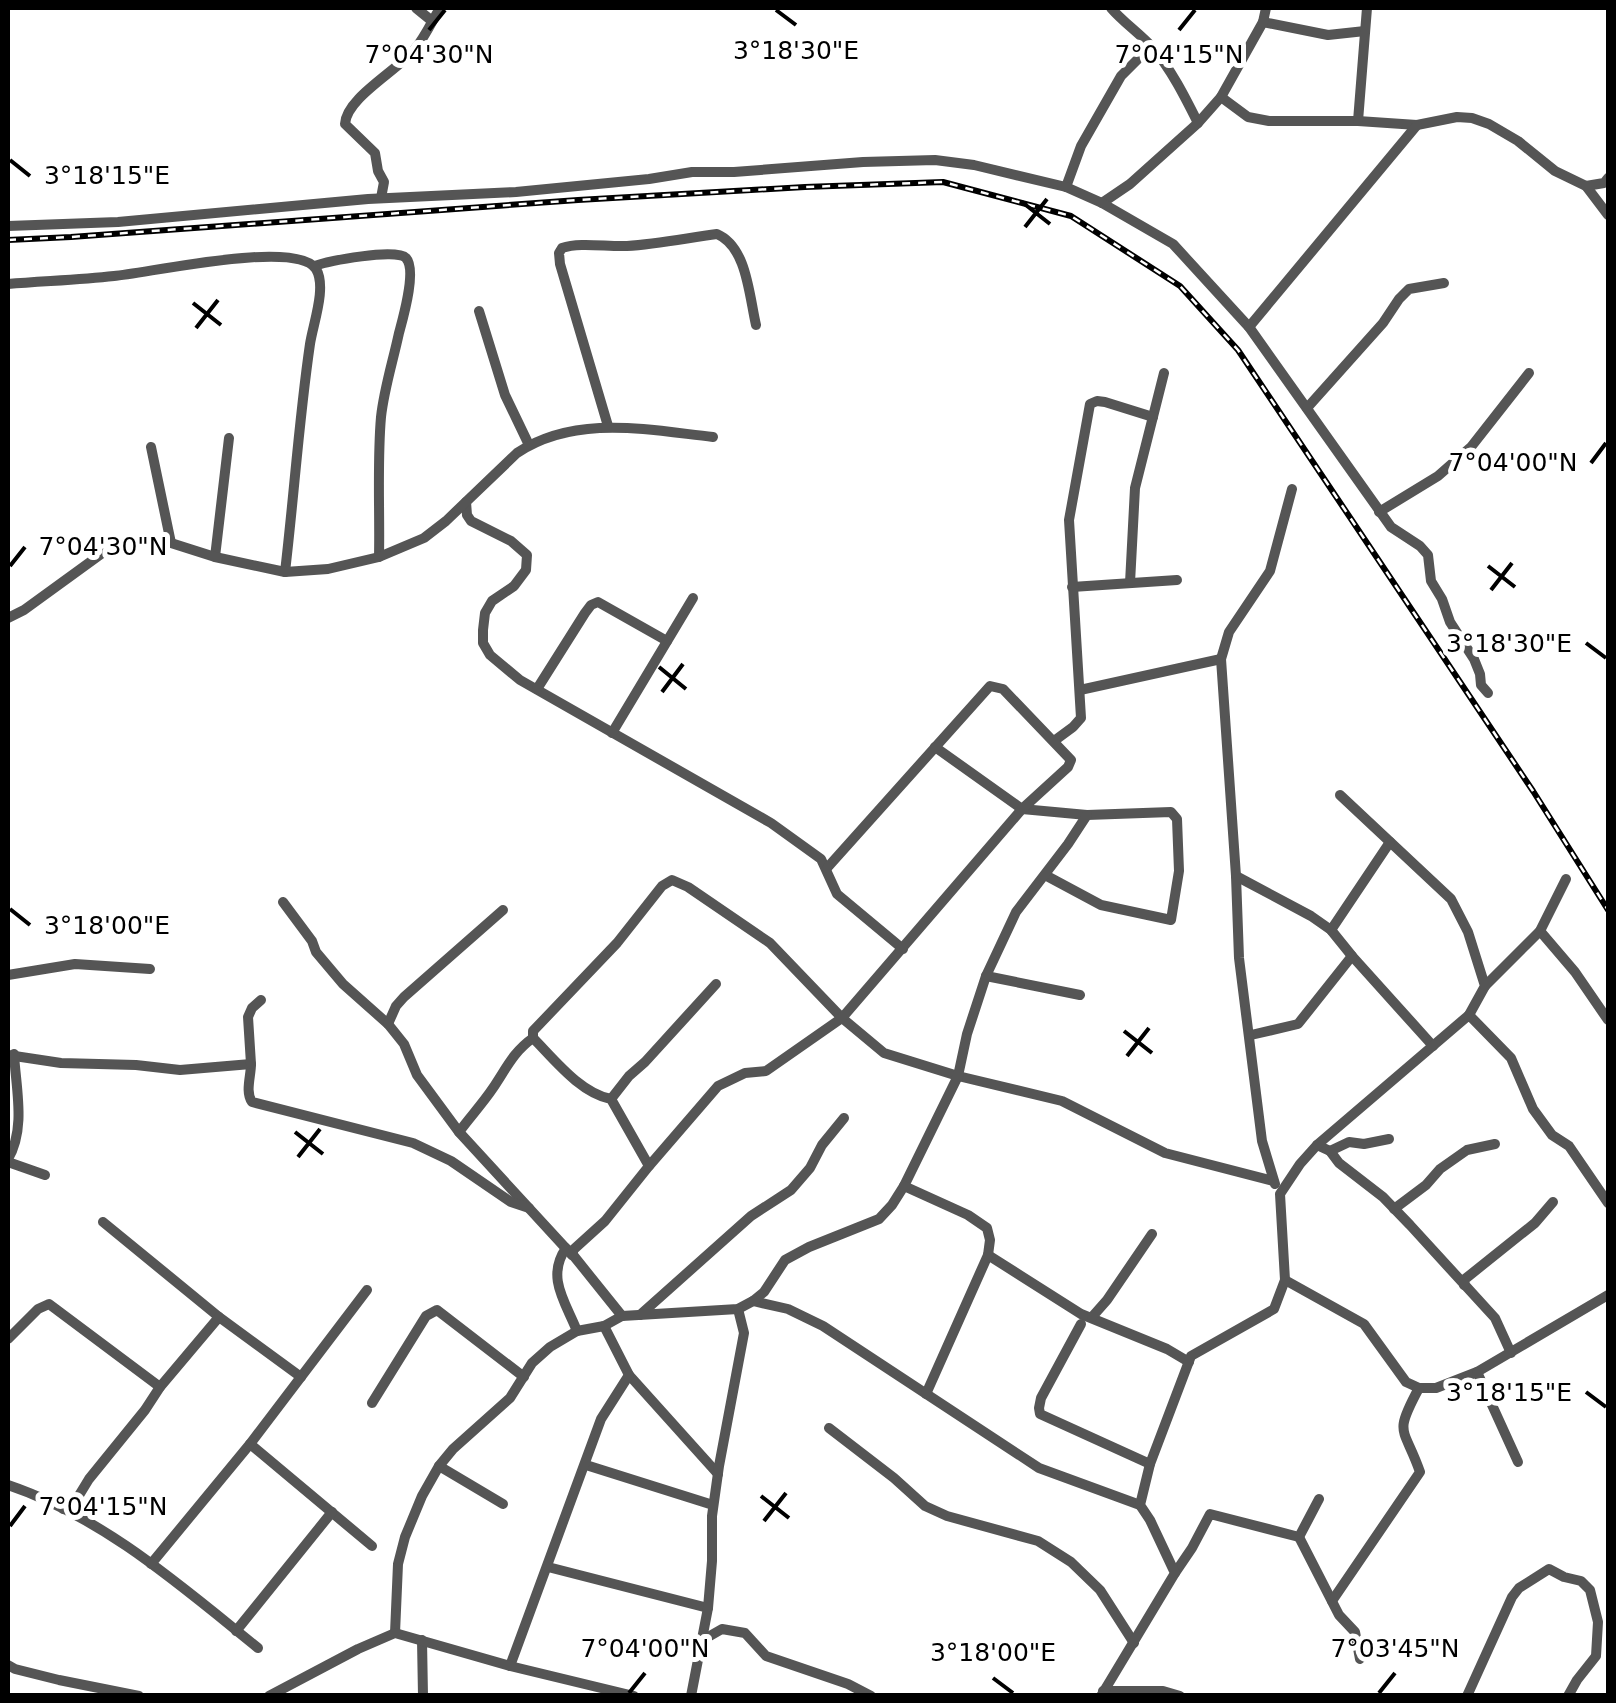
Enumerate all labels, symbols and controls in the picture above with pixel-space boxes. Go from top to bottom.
text: 3°18'30"E [733,36,859,65]
text: 7°04'30"N [364,40,494,69]
text: 7°04'15"N [1114,40,1244,69]
text: 3°18'15"E [44,161,170,190]
text: 7°04'00"N [1448,448,1578,477]
text: 7°04'30"N [38,532,168,561]
text: 3°18'30"E [1446,629,1572,658]
text: 3°18'00"E [44,911,170,940]
text: 3°18'15"E [1446,1378,1572,1407]
text: 7°04'15"N [38,1492,168,1521]
text: 7°04'00"N [580,1634,710,1663]
text: 7°03'45"N [1330,1634,1460,1663]
text: 3°18'00"E [930,1638,1056,1667]

